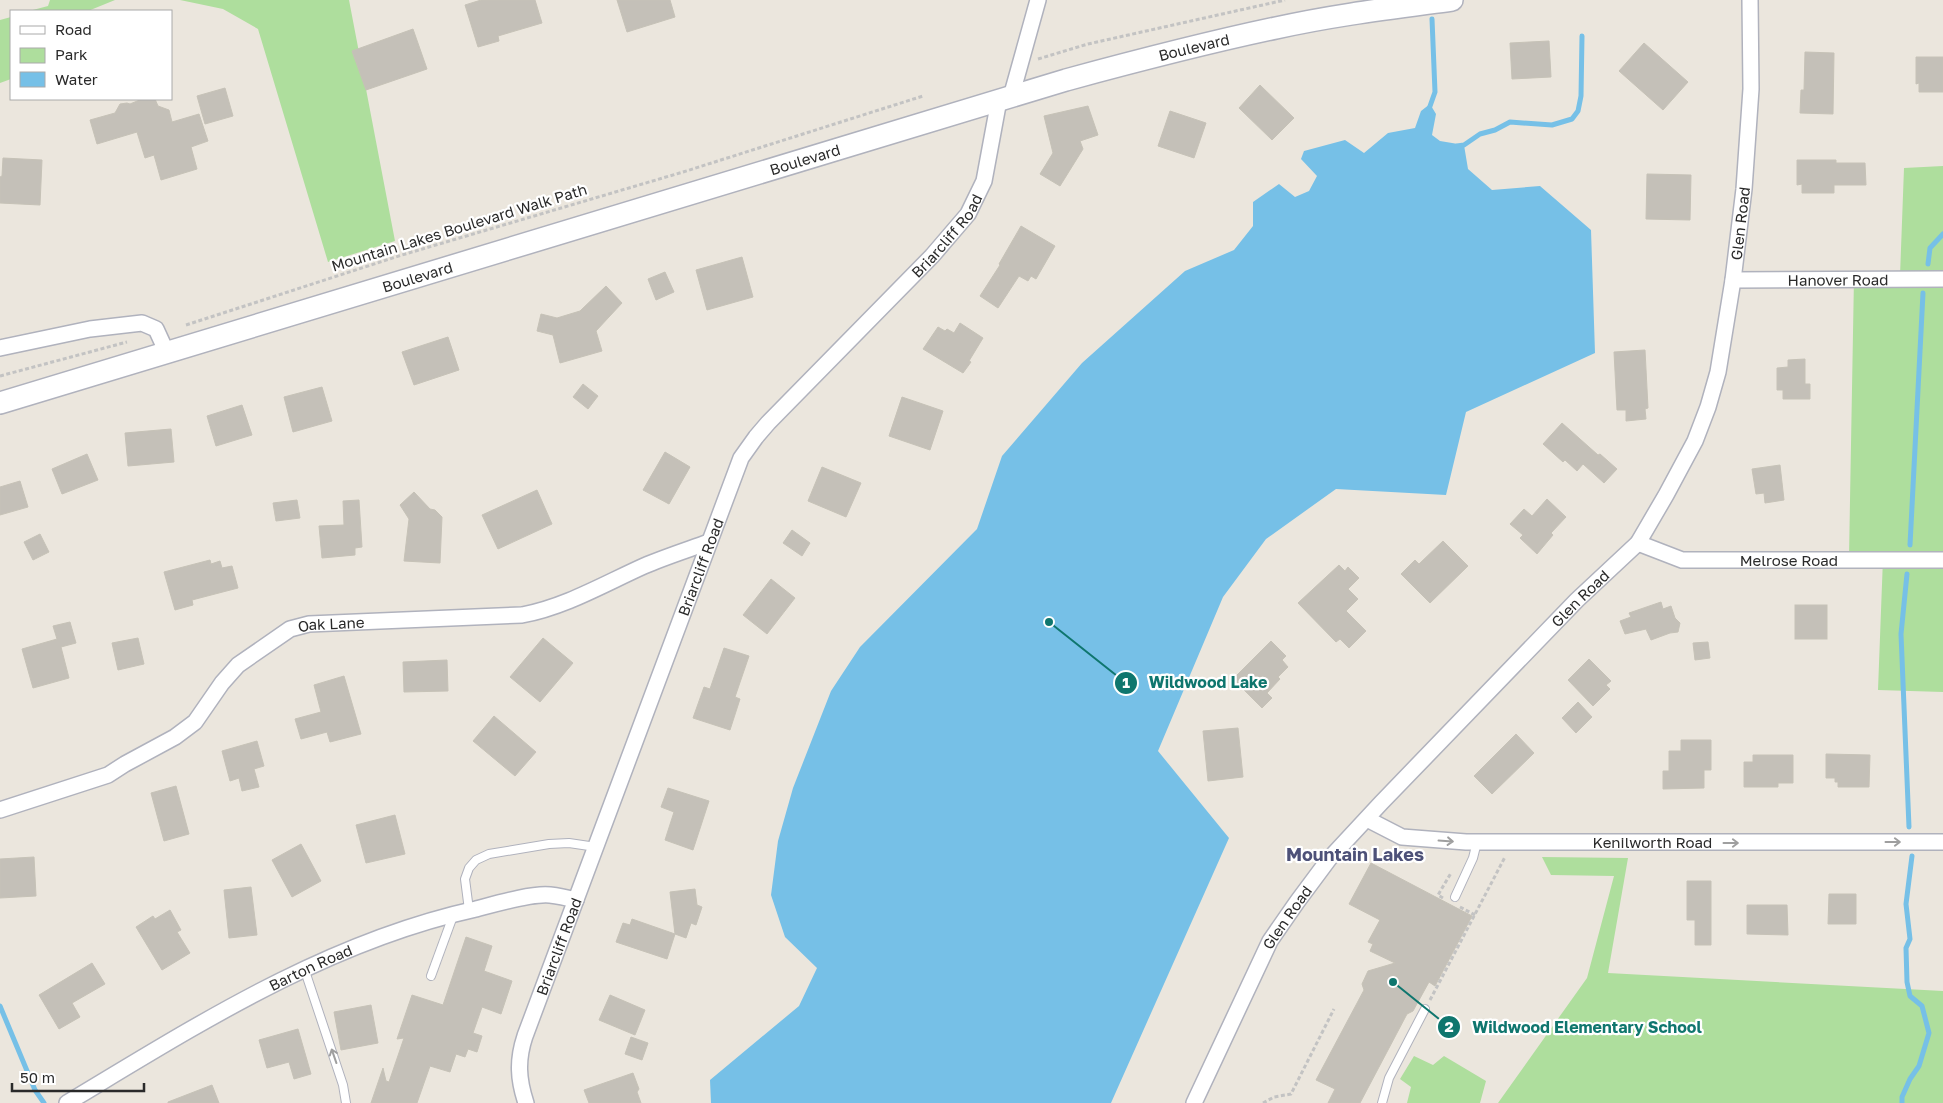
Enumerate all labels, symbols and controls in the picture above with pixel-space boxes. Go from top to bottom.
legend [10,10,172,100]
text: Road [55,20,92,38]
street label: Boulevard [1156,30,1231,64]
text: Park [55,45,88,63]
text: Water [55,70,98,88]
street label: Boulevard [768,140,842,178]
street label: Mountain Lakes Boulevard Walk Path [329,179,589,275]
street label: Glen Road [1726,186,1753,261]
street label: Briarcliff Road [907,191,985,281]
street label: Boulevard [381,258,455,296]
street label: Hanover Road [1787,270,1889,289]
street label: Briarcliff Road [674,516,727,618]
street label: Melrose Road [1740,551,1838,569]
street label: Glen Road [1547,566,1613,630]
street label: Oak Lane [296,613,365,636]
callout: Wildwood Lake [1114,667,1277,698]
text: Wildwood Lake [1149,672,1267,692]
text: 1 [1122,673,1130,691]
street label: Kenilworth Road [1593,833,1712,851]
one-way arrow [1437,836,1453,845]
one-way arrow [1722,838,1738,848]
one-way arrow [1885,838,1901,847]
district label: Mountain Lakes [1286,843,1424,865]
street label: Glen Road [1259,882,1315,952]
street label: Briarcliff Road [532,895,585,998]
street label: Barton Road [266,940,355,994]
callout: Wildwood Elementary School [1437,1011,1711,1042]
text: 2 [1444,1017,1454,1035]
text: Wildwood Elementary School [1472,1017,1702,1037]
one-way arrow [328,1048,338,1064]
scale bar [12,1060,145,1092]
text: 50 m [20,1068,55,1086]

